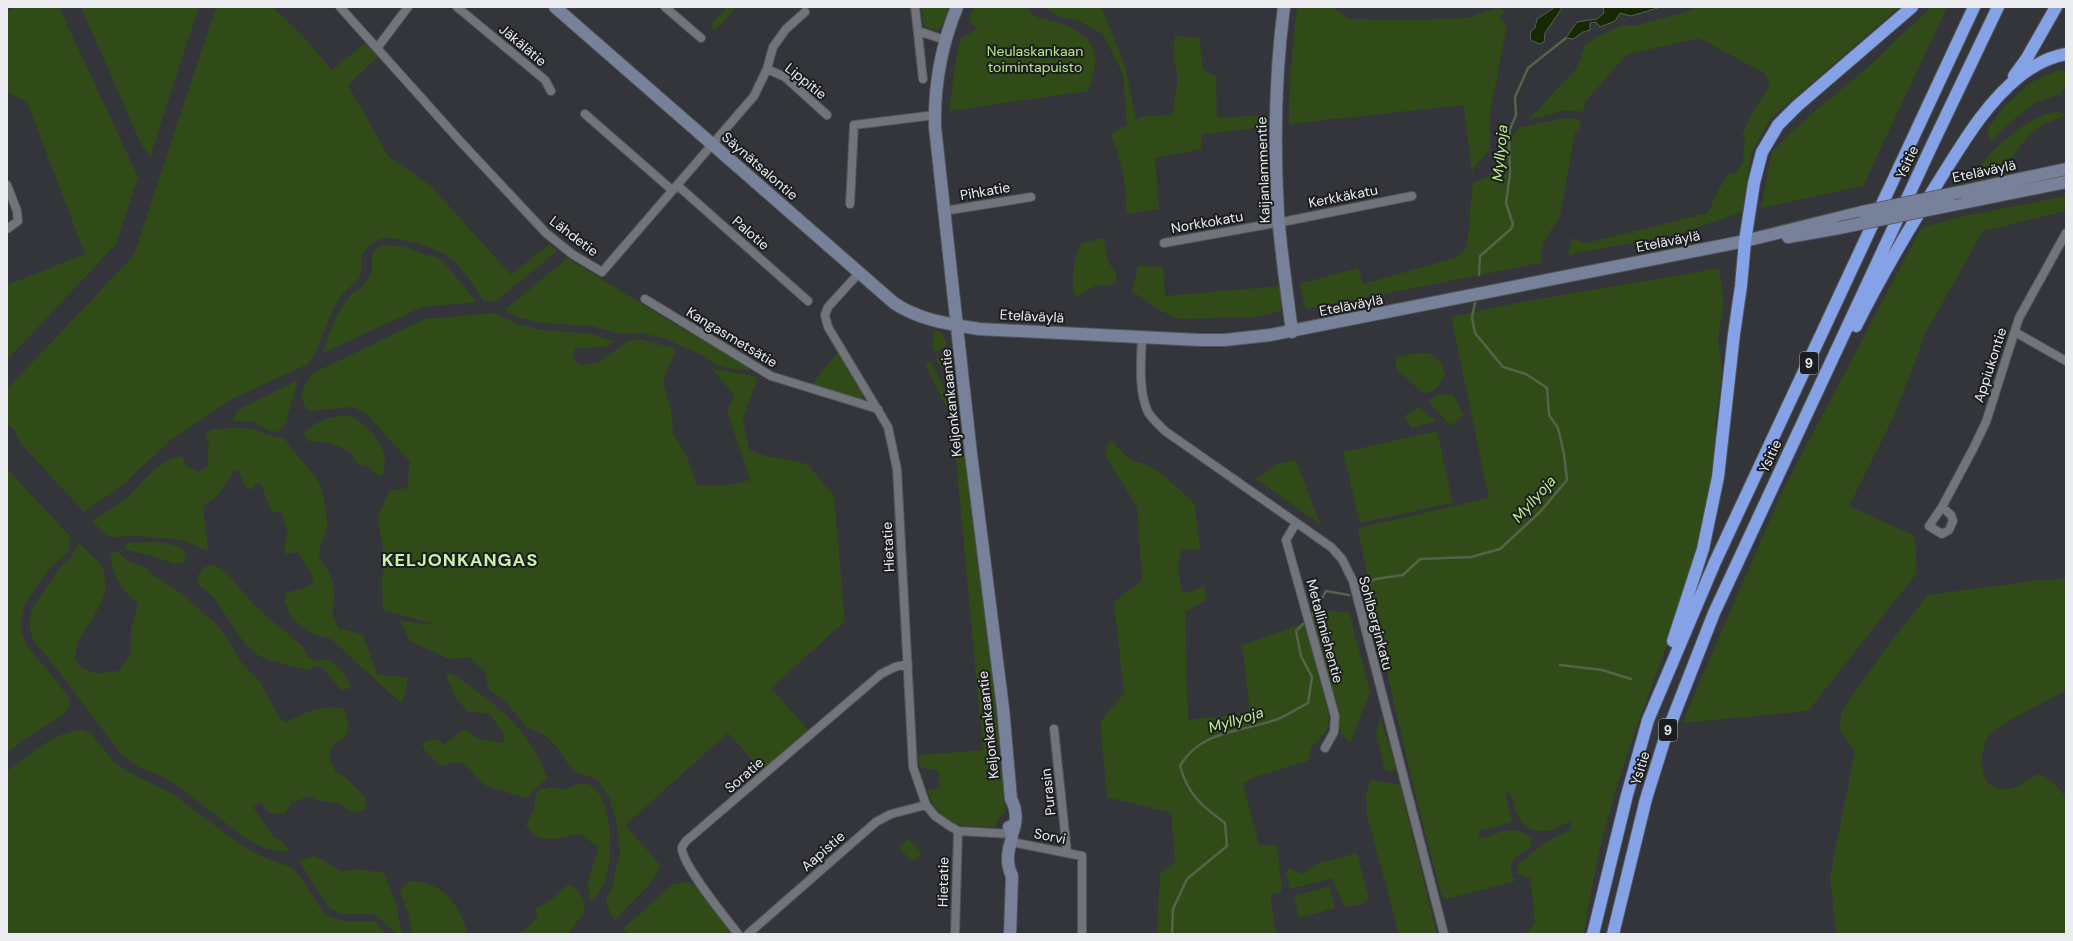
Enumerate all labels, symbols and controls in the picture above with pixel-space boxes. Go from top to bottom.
street label: Jäkälätie [496,20,550,70]
park label: Neulaskankaan toimintapuisto [987,42,1083,76]
street label: Lippitie [782,59,831,103]
street label: Kaijanlammentie [1252,116,1274,223]
water label: Myllyoja [1488,124,1512,182]
street label: Säynätsalontie [718,128,802,204]
street label: Ysitie [1892,143,1922,181]
street label: Eteläväylä [1951,155,2017,187]
street label: Pihkatie [958,178,1012,204]
street label: Kerkkäkatu [1307,180,1379,212]
street label: Norkkokatu [1169,207,1245,237]
street label: Lähdetie [546,212,602,260]
street label: Palotie [729,212,773,254]
street label: Eteläväylä [1635,226,1701,256]
street label: Eteläväylä [1318,290,1384,320]
street label: Kangasmetsätie [683,303,781,371]
street label: Eteläväylä [999,305,1065,327]
street label: Appiukontie [1969,325,2011,405]
street label: Keljonkankaantie [936,348,966,458]
road number: 9 [1800,352,1818,374]
street label: Ysitie [1755,437,1785,475]
water label: Myllyoja [1508,471,1560,527]
street label: Hietatie [878,521,898,573]
district label: KELJONKANGAS [382,548,538,572]
street label: Sohlberginkatu [1355,574,1397,672]
street label: Metallimiehentie [1302,577,1348,685]
street label: Keljonkankaantie [973,670,1003,780]
water label: Myllyoja [1206,702,1266,738]
road number: 9 [1659,719,1677,741]
street label: Ysitie [1626,749,1654,787]
street label: Soratie [721,753,767,797]
street label: Purasin [1037,768,1059,816]
street label: Sorvi [1032,824,1068,848]
street label: Aapistie [797,827,849,875]
street label: Hietatie [934,857,952,907]

